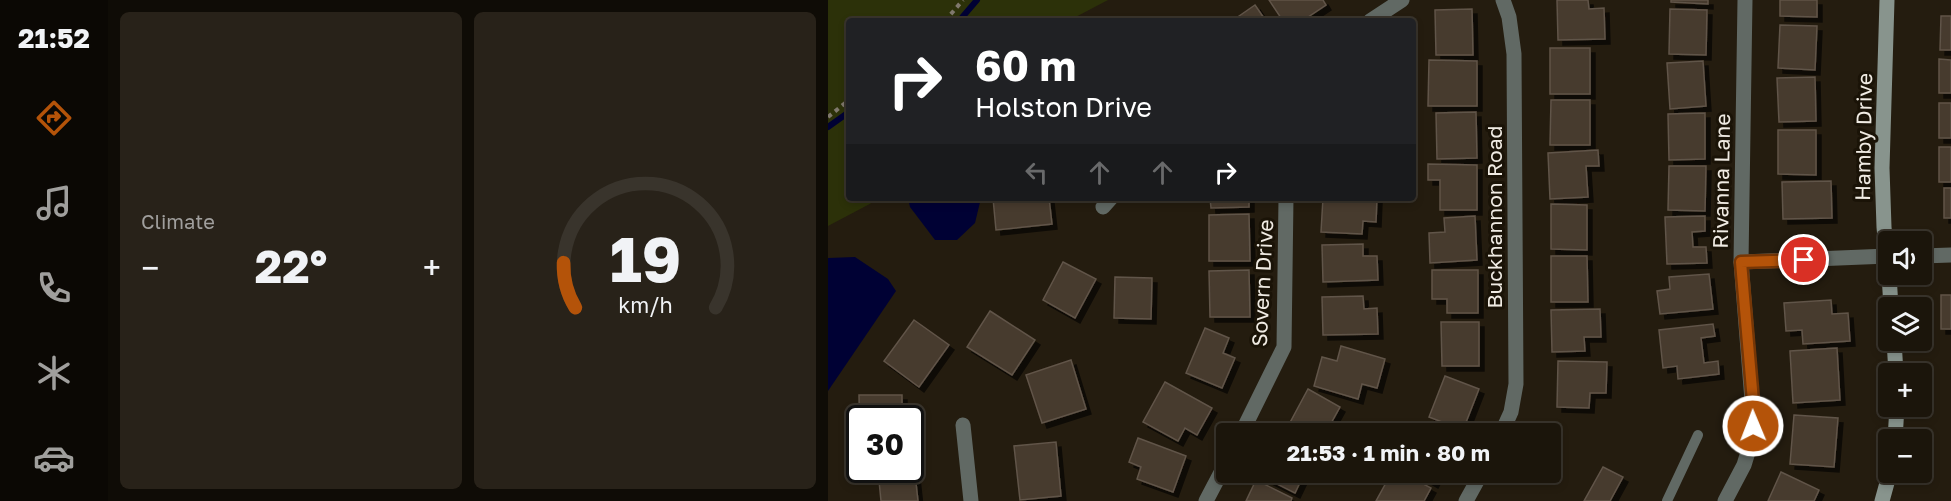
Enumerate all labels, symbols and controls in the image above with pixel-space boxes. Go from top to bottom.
text: 21:52 [18,22,90,54]
text: 60 m [975,40,1076,90]
icon: right [876,42,954,120]
street label: Hamby Drive [1849,73,1877,201]
text: Holston Drive [975,91,1152,123]
icon: directions [33,97,75,139]
street label: Rivanna Lane [1707,113,1735,249]
street label: Buckhannon Road [1481,126,1507,308]
icon: left [1020,156,1053,189]
icon: ahead [1083,156,1116,189]
icon: ahead [1146,156,1179,189]
icon: right [1209,156,1242,189]
icon: music [33,182,75,224]
text: Climate [141,209,215,233]
street label: Sovern Drive [1246,219,1278,347]
text: 19 [609,221,681,296]
map controls [1878,231,1932,483]
button: sound [1878,231,1932,285]
pin [1778,234,1829,285]
text: 22° [255,239,327,293]
icon: arrive [1787,243,1820,276]
text: − [141,248,159,287]
text: + [423,248,441,287]
icon: phone [33,267,75,309]
text: km/h [618,292,672,318]
button: layers [1878,297,1932,351]
icon: climate [33,352,75,394]
button: + [1878,363,1932,417]
position arrow [1721,394,1785,458]
speed limit sign: 30 [846,405,924,483]
button: − [1878,429,1932,483]
icon: car [33,437,75,479]
text: 21:53 · 1 min · 80 m [1287,439,1490,466]

